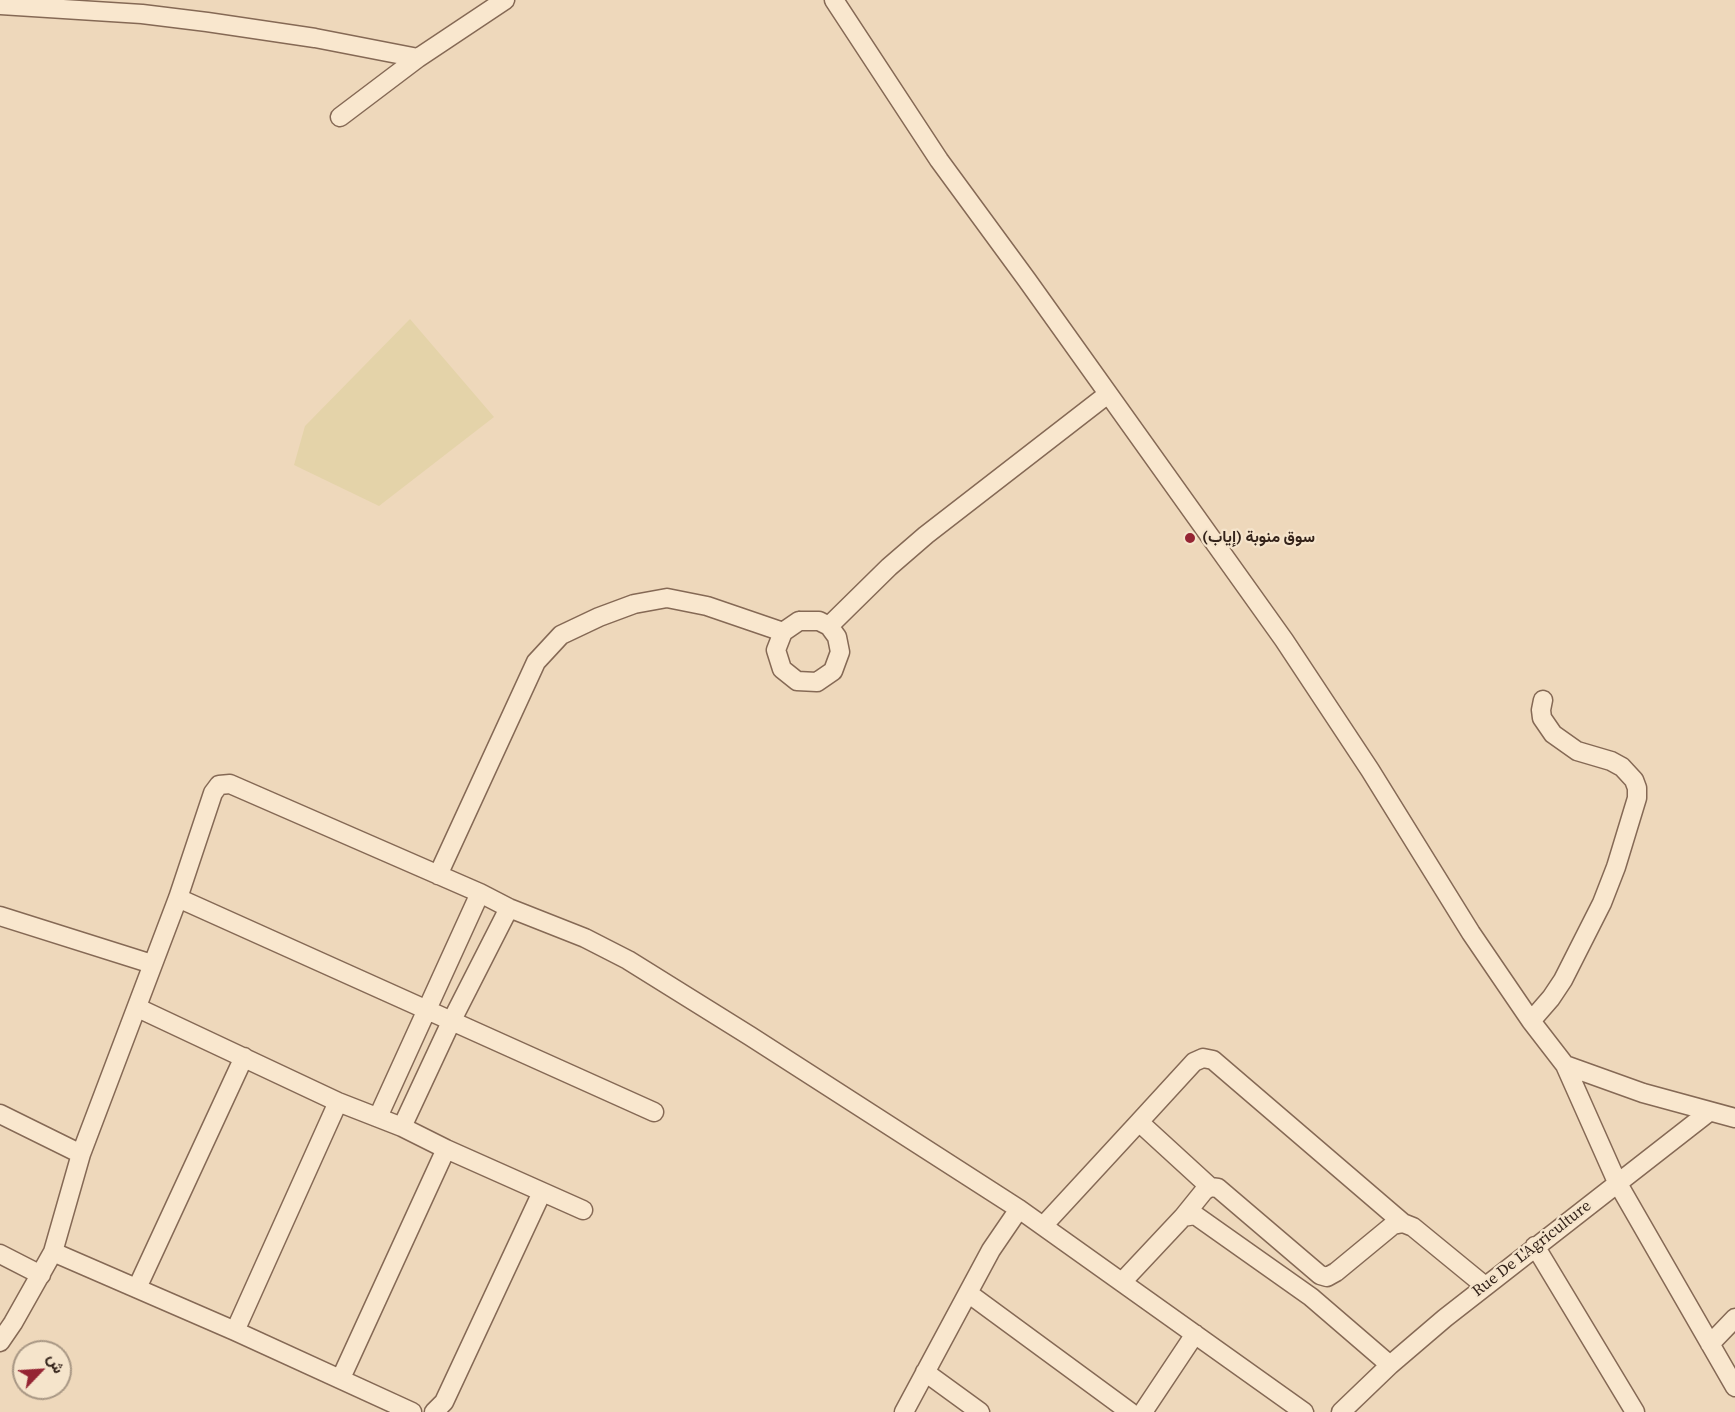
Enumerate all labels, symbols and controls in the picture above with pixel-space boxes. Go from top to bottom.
place label: سوق منوبة (إياب) [1202,528,1315,548]
marker: سوق منوبة (إياب) [1183,531,1197,545]
street label: Rue De L'Agriculture [1469,1197,1595,1301]
north arrow [12,1340,72,1400]
text: ش [42,1350,71,1377]

